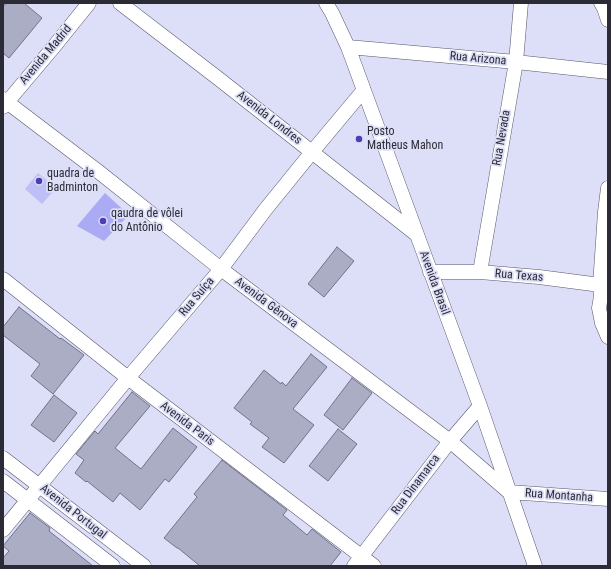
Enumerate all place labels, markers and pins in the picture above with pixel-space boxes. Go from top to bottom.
place label: Posto Matheus Mahon [367,125,443,153]
marker: Posto Matheus Mahon [354,134,364,144]
place label: quadra de Badminton [47,167,98,195]
marker: quadra de Badminton [34,176,44,186]
place label: qaudra de vôlei do Antônio [111,207,183,235]
marker: qaudra de vôlei do Antônio [98,216,108,226]

